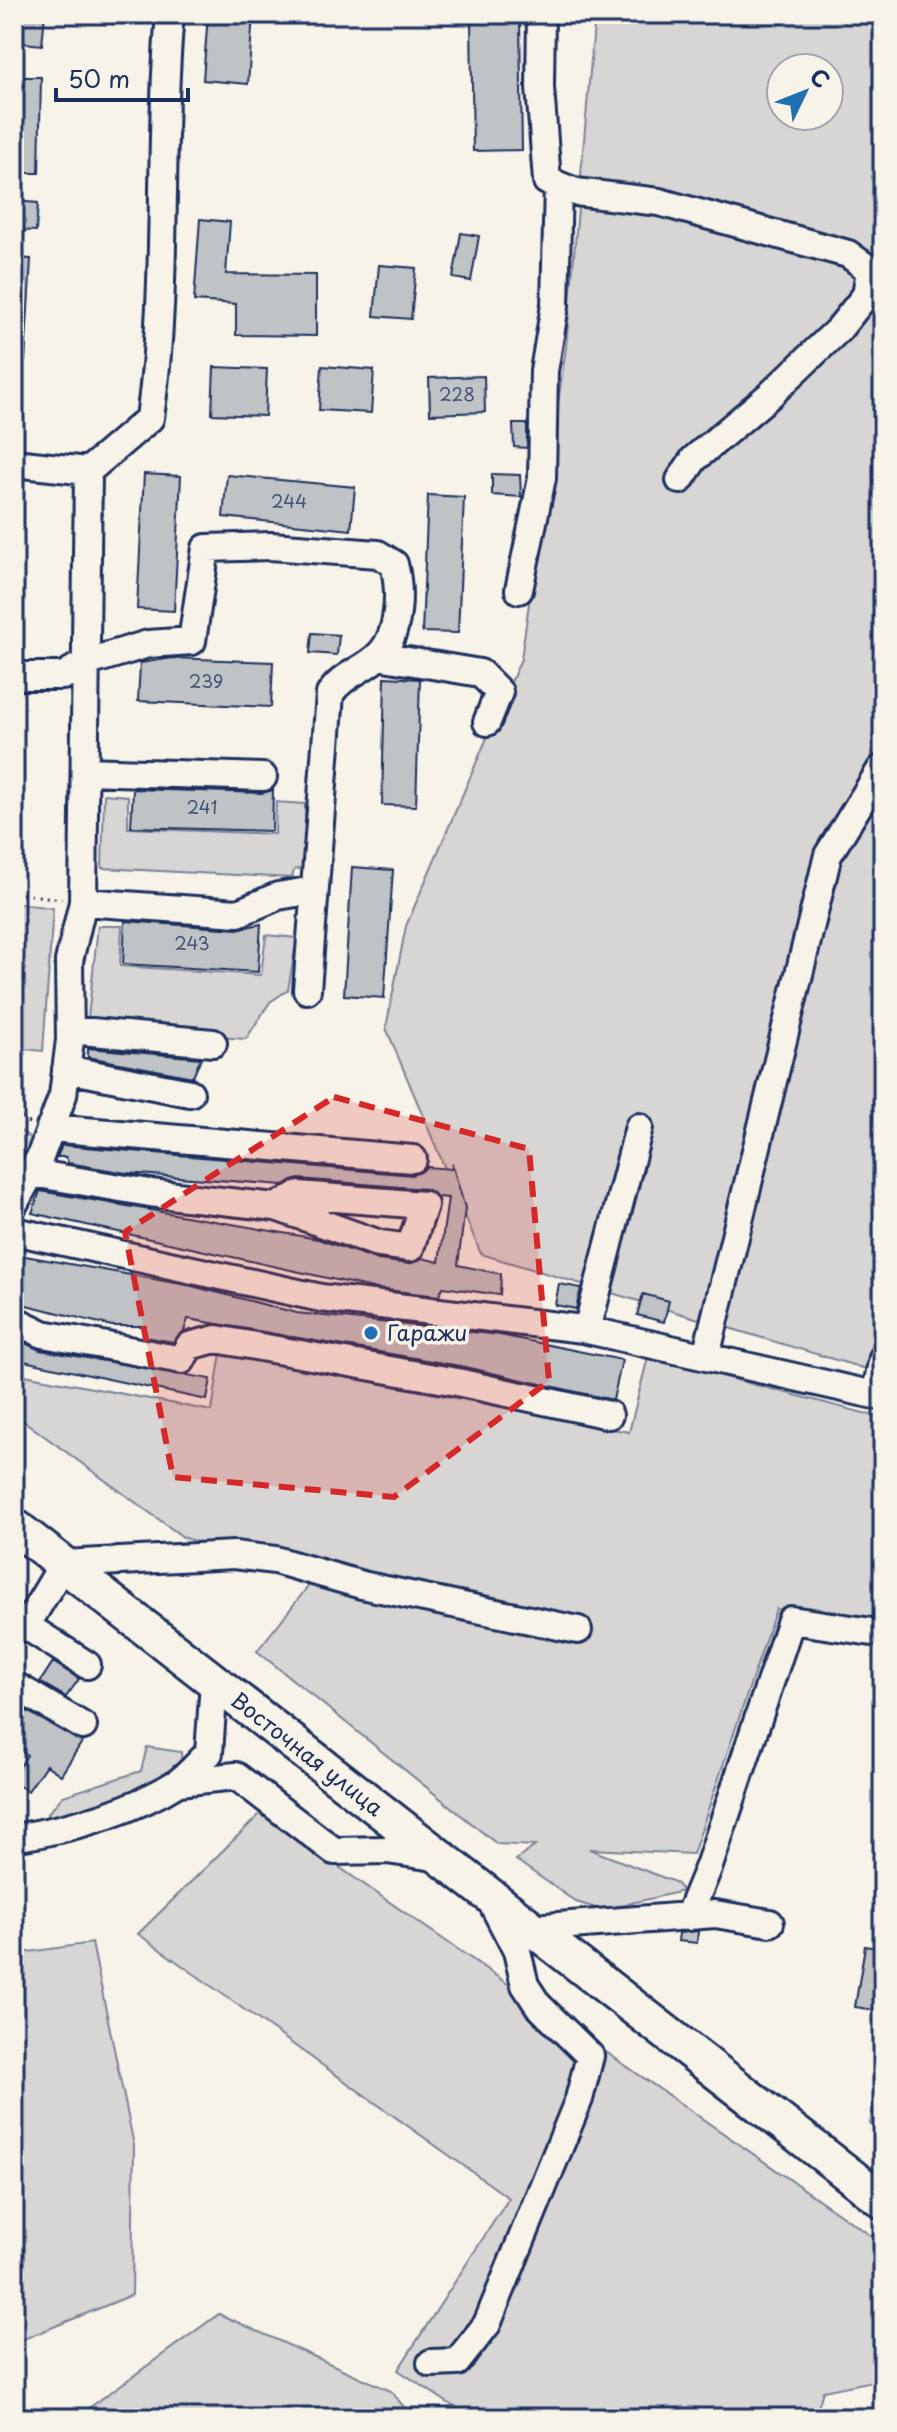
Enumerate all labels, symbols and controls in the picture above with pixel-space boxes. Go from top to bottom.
scale bar [56,52,188,102]
north arrow [765,52,845,132]
text: 50 m [68,60,130,96]
text: С [803,60,838,95]
house number: 228 [439,380,475,407]
house number: 244 [271,487,307,514]
house number: 239 [189,667,223,694]
house number: 241 [186,793,218,820]
house number: 243 [174,929,210,956]
place label: Гаражи [387,1315,467,1348]
marker: Гаражи [362,1324,380,1342]
street label: Восточная улица [225,1683,391,1823]

